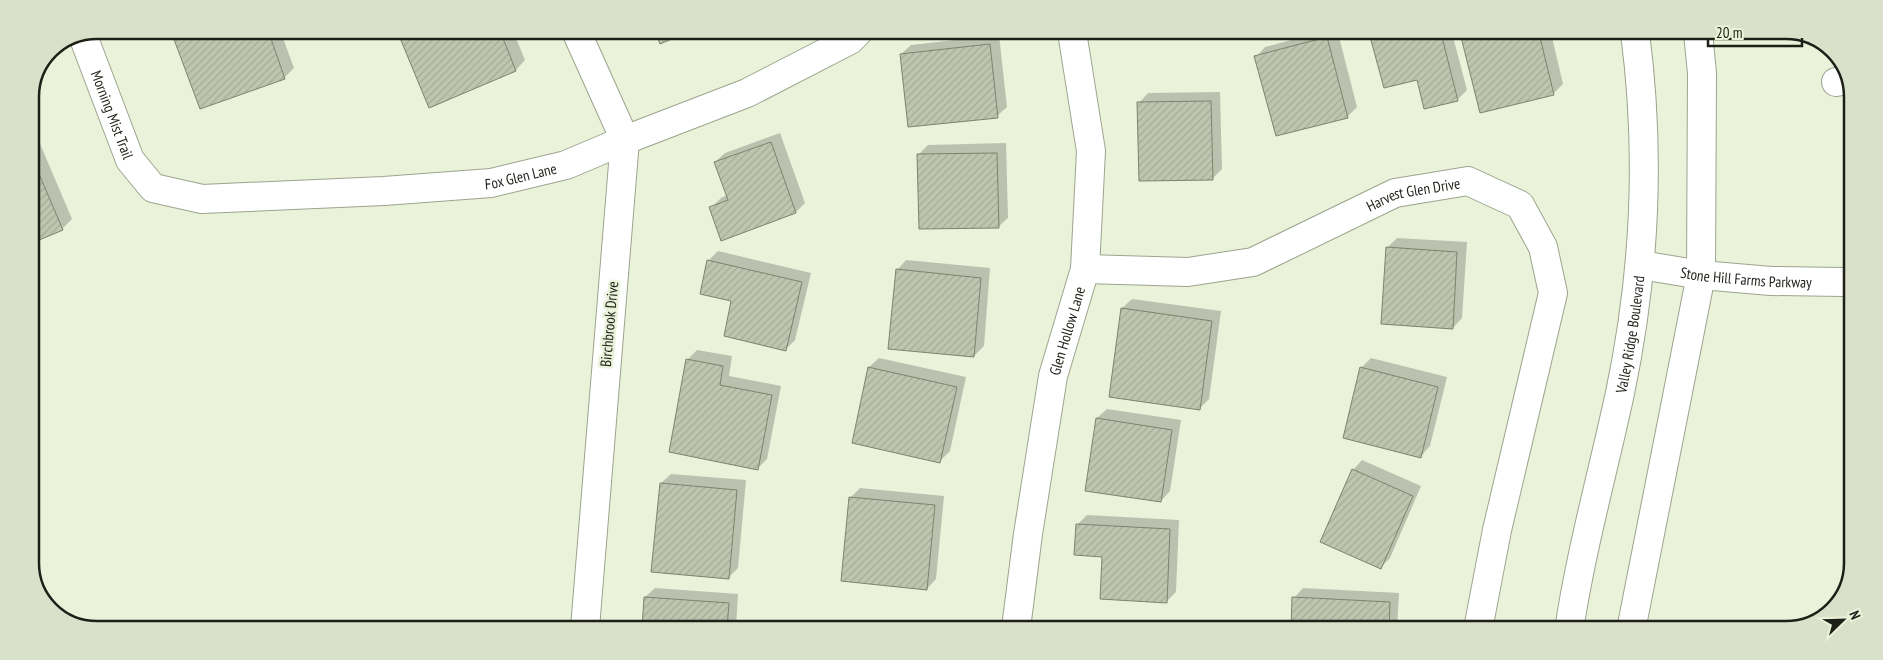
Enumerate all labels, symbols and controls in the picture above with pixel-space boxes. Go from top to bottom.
scale bar [1708,15,1802,47]
text: 20 m [1716,23,1742,42]
street label: Morning Mist Trail [87,67,138,162]
street label: Fox Glen Lane [484,158,558,193]
street label: Harvest Glen Drive [1363,173,1461,215]
street label: Stone Hill Farms Parkway [1679,262,1812,291]
street label: Valley Ridge Boulevard [1611,275,1648,396]
street label: Birchbrook Drive [596,280,622,368]
street label: Glen Hollow Lane [1044,284,1089,377]
north arrow [1818,595,1868,645]
text: N [1845,608,1865,622]

